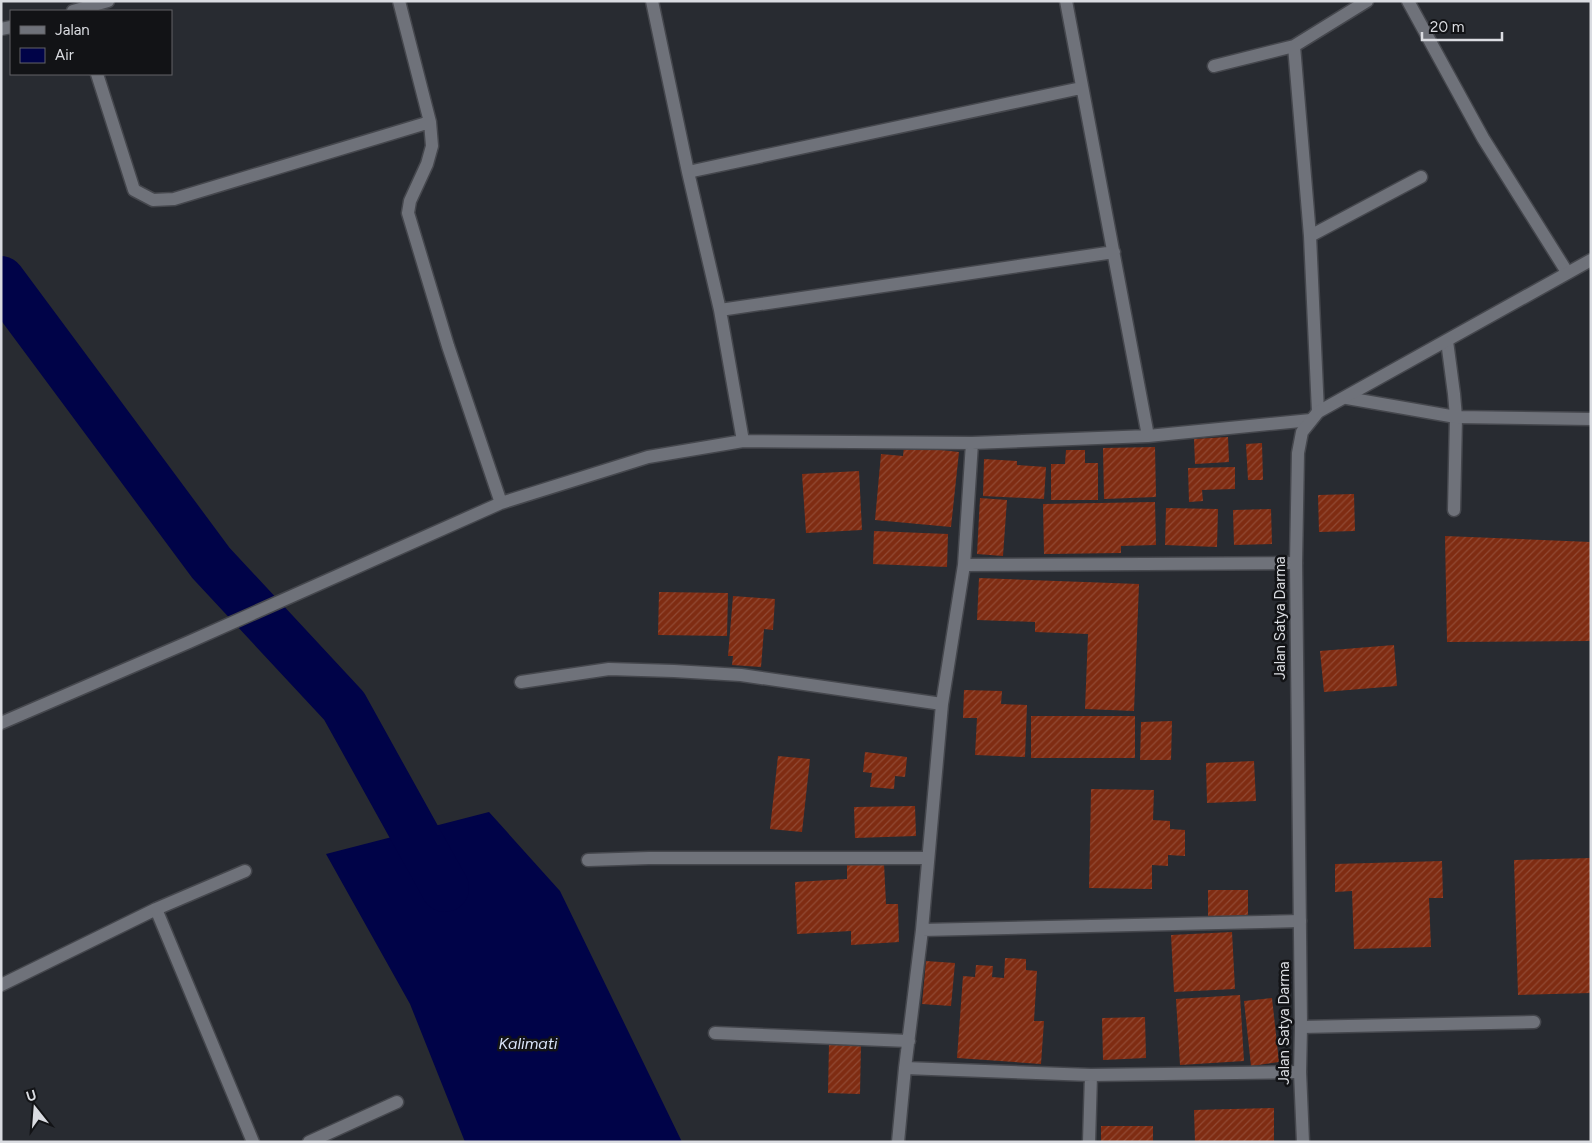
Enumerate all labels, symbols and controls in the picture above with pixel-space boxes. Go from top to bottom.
legend [10,10,172,75]
scale bar [1422,10,1502,42]
text: 20 m [1430,18,1464,36]
text: Jalan [55,21,90,39]
text: Air [55,46,74,64]
street label: Jalan Satya Darma [1271,556,1289,680]
street label: Jalan Satya Darma [1275,961,1293,1085]
water label: Kalimati [498,1034,558,1053]
north arrow [10,1083,60,1133]
text: U [24,1086,39,1106]

